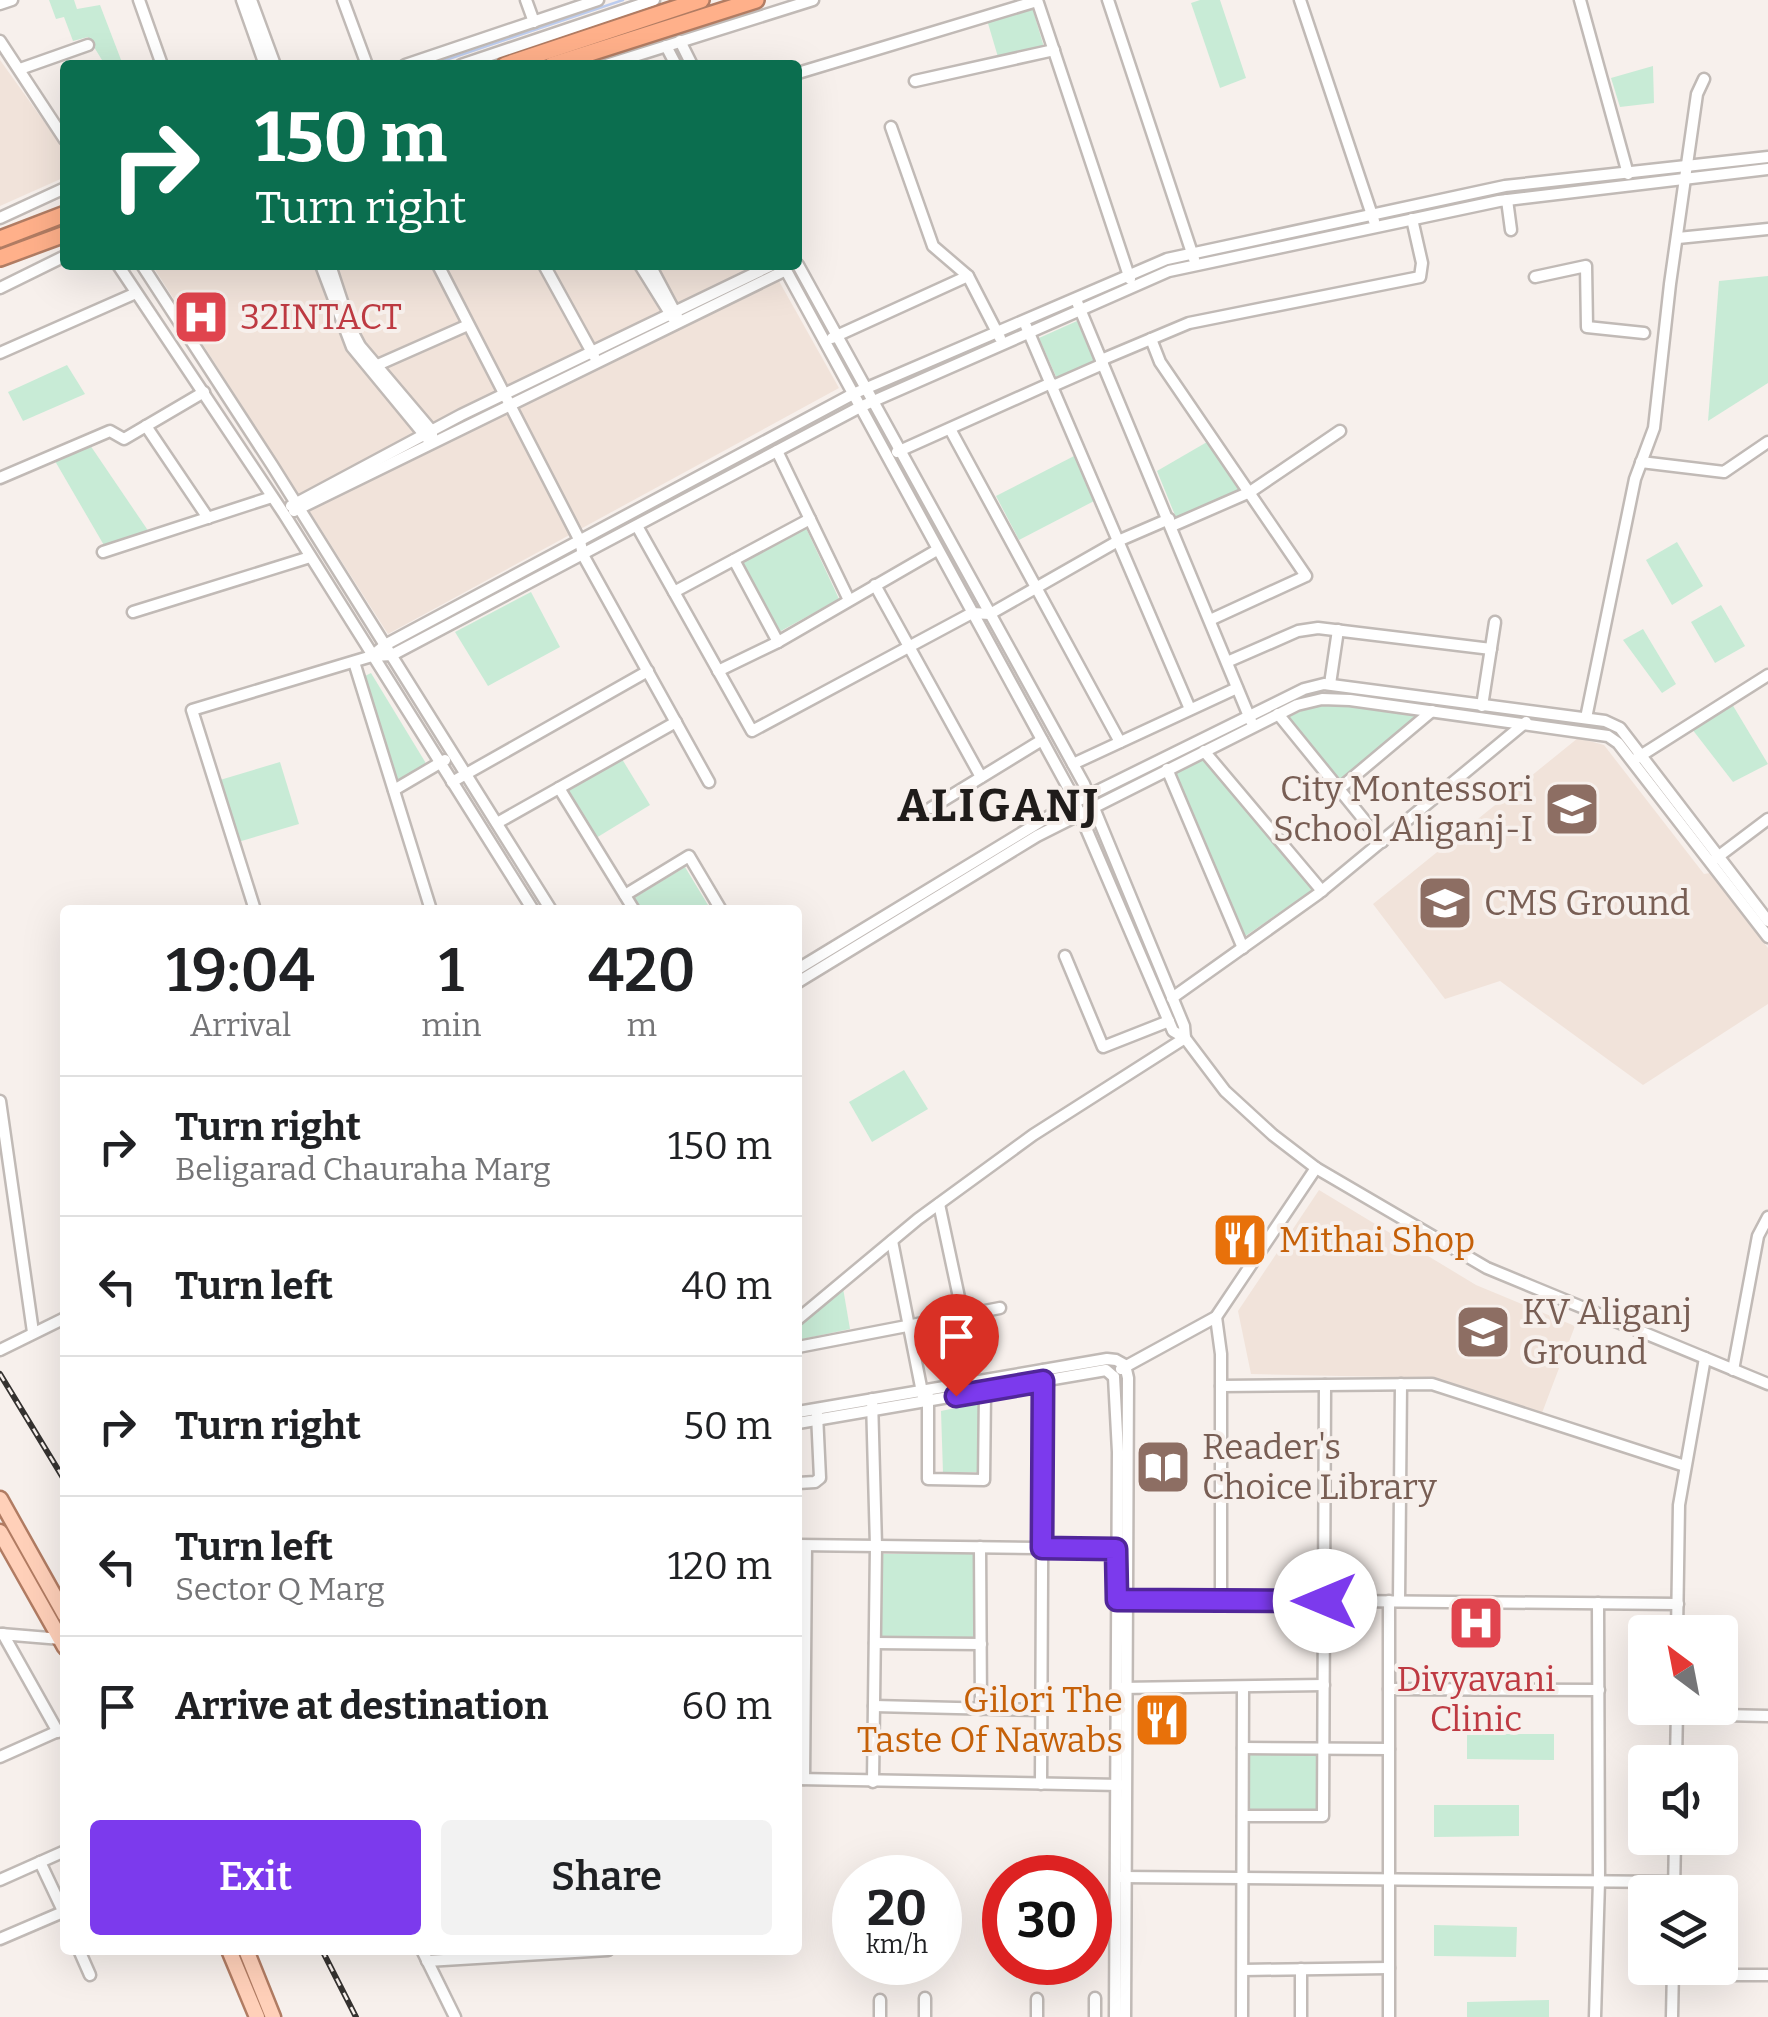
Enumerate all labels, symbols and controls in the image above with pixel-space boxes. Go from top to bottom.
text: 150 m [255,96,447,180]
icon: right [90,100,220,230]
text: Turn right [255,181,467,235]
hospital icon: 32INTACT [171,287,231,347]
place label: 32INTACT [240,296,402,338]
place label: City Montessori School Aliganj-I [1273,768,1533,850]
district label: ALIGANJ [897,779,1101,833]
school or university icon: City Montessori School Aliganj-I [1542,779,1602,839]
school or university icon: CMS Ground [1415,873,1475,933]
place label: CMS Ground [1484,882,1690,924]
text: 19:04 [166,935,315,1007]
text: 1 [439,935,464,1007]
text: 420 [588,935,696,1007]
text: Arrival [190,1006,291,1044]
text: min [421,1006,482,1044]
text: m [627,1006,657,1044]
text: Turn right [175,1104,361,1150]
icon: right [90,1119,145,1174]
text: 150 m [668,1123,772,1169]
text: Beligarad Chauraha Marg [175,1150,551,1188]
restaurant icon: Mithai Shop [1210,1210,1270,1270]
place label: Mithai Shop [1279,1219,1475,1261]
icon: left [90,1259,145,1314]
text: Turn left [175,1263,333,1309]
text: 40 m [682,1263,772,1309]
place label: KV Aliganj Ground [1522,1291,1692,1373]
pin [914,1294,999,1397]
school or university icon: KV Aliganj Ground [1453,1302,1513,1362]
icon: arrive [929,1309,984,1364]
icon: right [90,1399,145,1454]
text: Turn right [175,1403,361,1449]
text: 50 m [683,1403,772,1449]
place label: Reader's Choice Library [1202,1426,1437,1508]
library icon: Reader's Choice Library [1133,1437,1193,1497]
text: Turn left [175,1524,333,1570]
icon: left [90,1539,145,1594]
text: 120 m [668,1543,772,1589]
position arrow [1273,1549,1377,1653]
text: Sector Q Marg [175,1570,385,1608]
hospital icon: Divyavani Clinic [1446,1593,1506,1653]
north arrow [1628,1615,1738,1725]
map controls [1628,1615,1738,1985]
place label: Divyavani Clinic [1396,1658,1556,1740]
icon: arrive [90,1679,145,1734]
place label: Gilori The Taste Of Nawabs [857,1679,1123,1761]
text: Arrive at destination [175,1683,548,1729]
text: 60 m [681,1683,772,1729]
restaurant icon: Gilori The Taste Of Nawabs [1132,1690,1192,1750]
button: sound [1628,1745,1738,1855]
button: Exit [90,1820,421,1935]
button: Share [441,1820,772,1935]
speed limit sign: 30 [982,1855,1112,1985]
button: layers [1628,1875,1738,1985]
text: 20 [867,1878,927,1938]
text: km/h [866,1930,928,1960]

